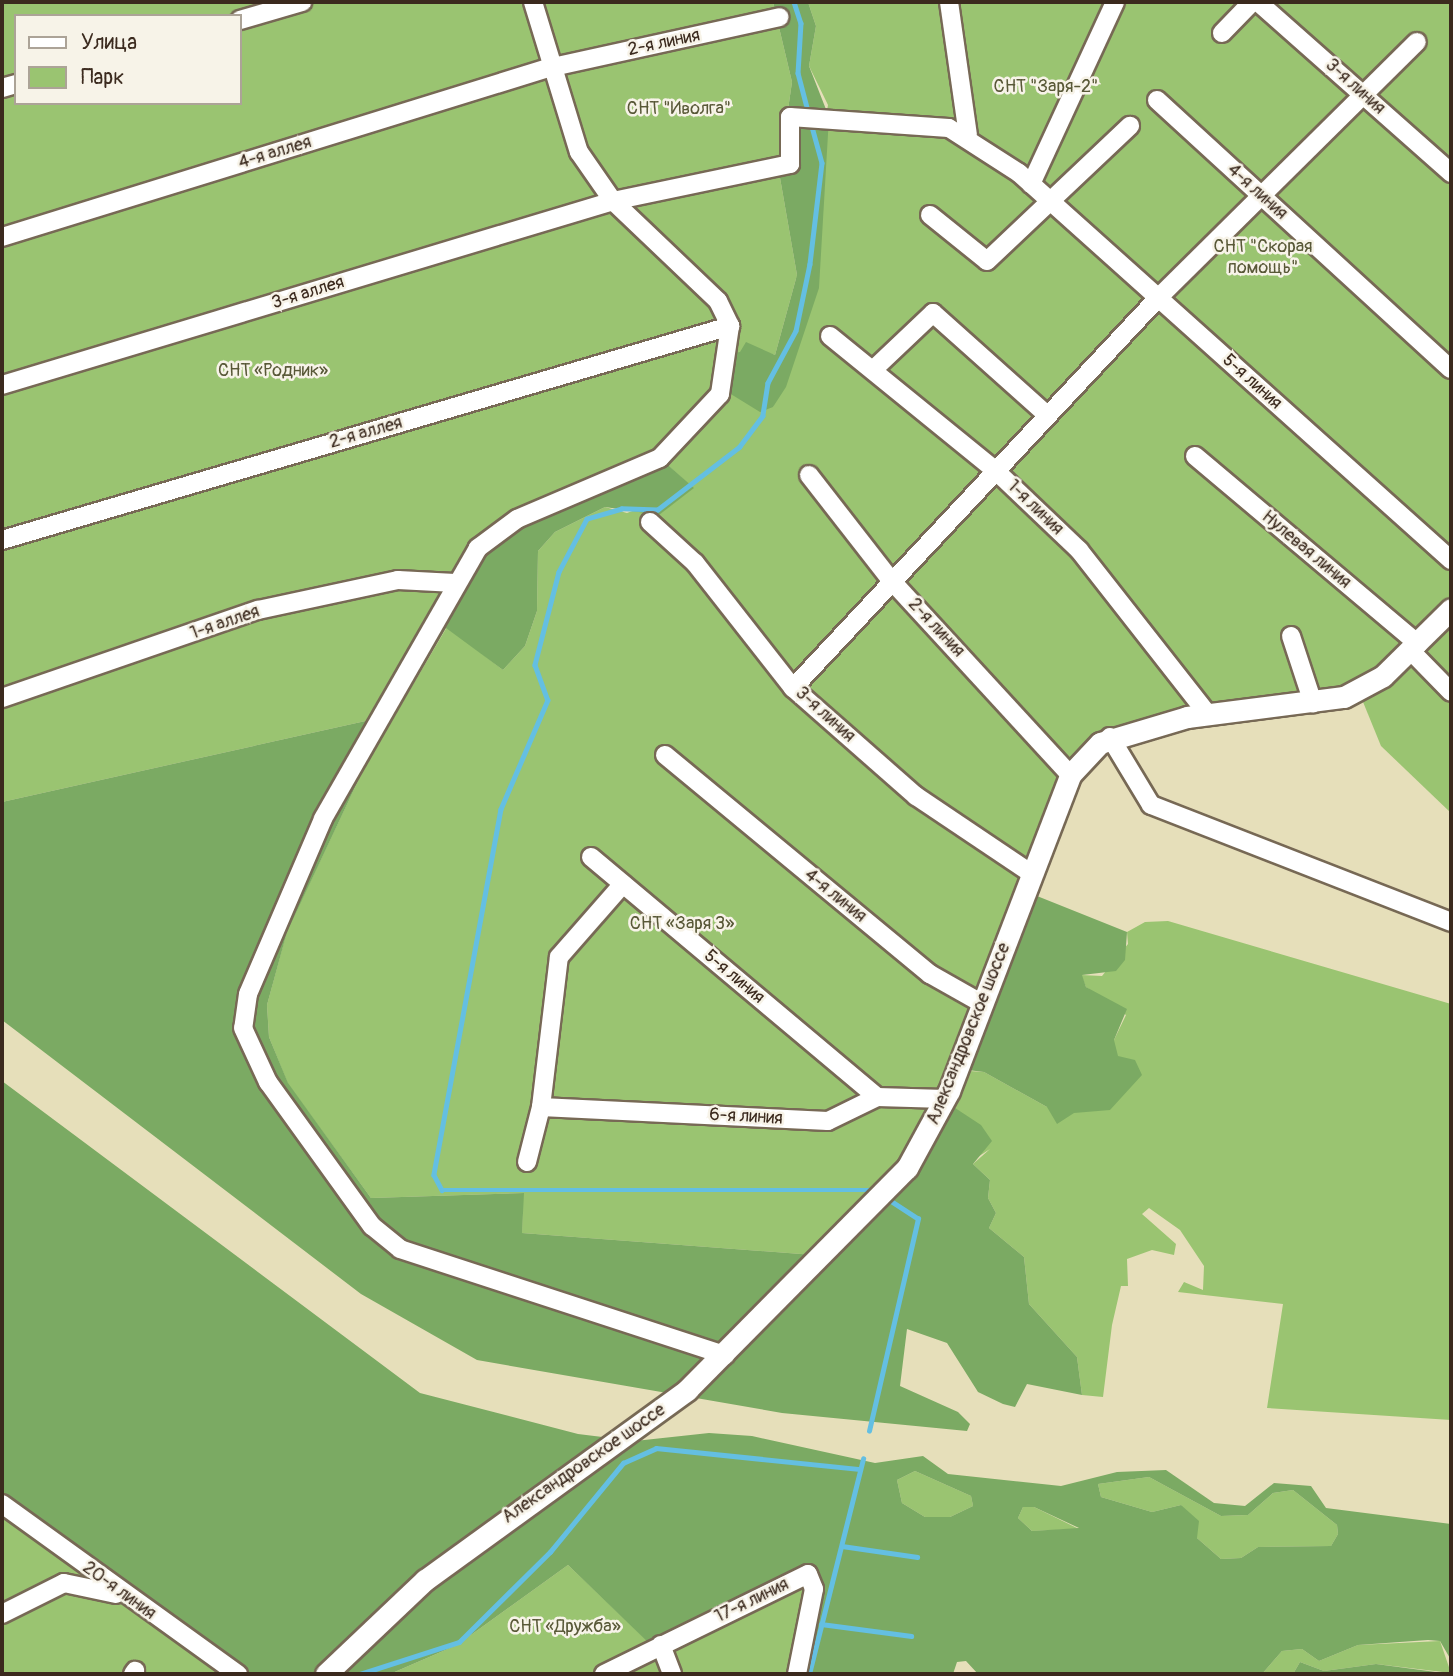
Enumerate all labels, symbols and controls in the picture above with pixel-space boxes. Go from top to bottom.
legend [14,14,242,105]
street label: 2-я линия [626,25,702,61]
text: Улица [81,29,137,56]
street label: 3-я линия [1321,55,1389,119]
text: Парк [81,64,124,91]
park label: СНТ "Заря-2" [994,76,1098,98]
park label: СНТ "Иволга" [627,98,731,120]
street label: 4-я аллея [236,132,314,174]
street label: 4-я линия [1222,159,1292,225]
park label: СНТ "Скорая помощь" [1213,237,1313,280]
street label: 3-я аллея [269,272,347,314]
street label: 5-я линия [1218,350,1286,414]
park label: СНТ «Родник» [218,360,328,382]
street label: 2-я аллея [327,412,405,454]
street label: 1-я линия [1002,476,1068,540]
street label: Нулевая линия [1257,506,1355,594]
street label: 2-я линия [903,594,969,662]
street label: 1-я аллея [188,601,262,645]
street label: 3-я линия [791,683,859,747]
street label: 4-я линия [800,865,870,927]
park label: СНТ «Заря 3» [630,913,734,935]
street label: Александровское шоссе [923,940,1015,1128]
street label: 5-я линия [699,945,769,1009]
street label: 6-я линия [709,1104,783,1130]
street label: Александровское шоссе [498,1399,670,1529]
street label: 20-я линия [78,1557,160,1625]
street label: 17-я линия [712,1574,792,1628]
park label: СНТ «Дружба» [509,1616,621,1638]

